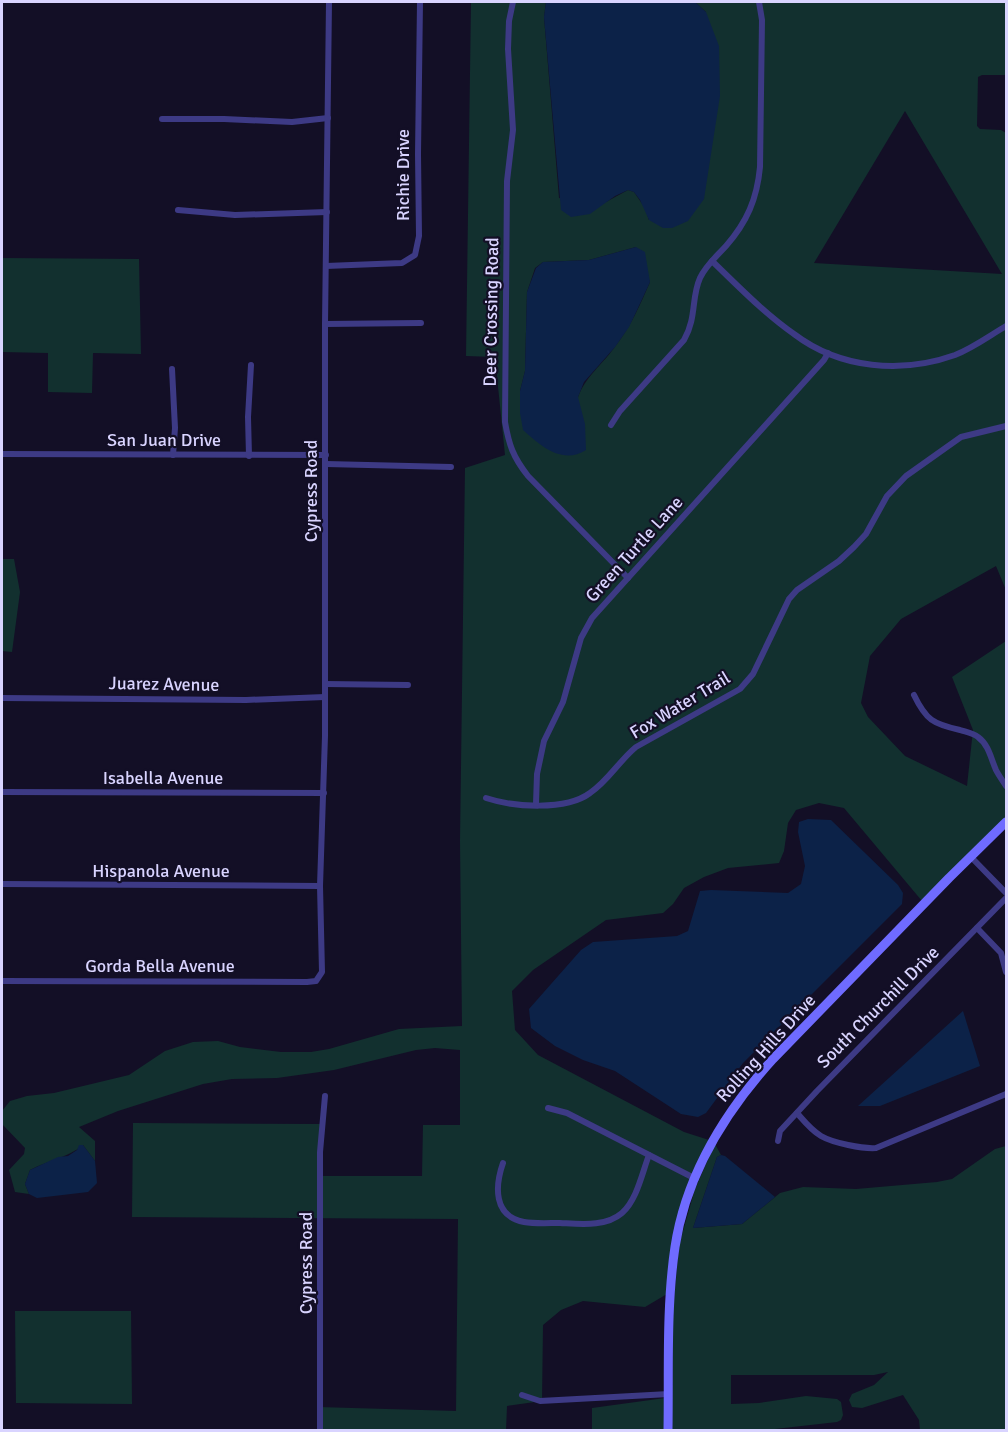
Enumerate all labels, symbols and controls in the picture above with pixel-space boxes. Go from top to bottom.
street label: Richie Drive [392,129,414,221]
street label: Deer Crossing Road [479,237,503,387]
street label: San Juan Drive [107,429,221,451]
street label: Cypress Road [300,440,322,542]
street label: Green Turtle Lane [581,491,687,607]
street label: Fox Water Trail [626,666,734,744]
street label: Juarez Avenue [108,672,220,696]
street label: Isabella Avenue [103,767,223,789]
street label: Hispanola Avenue [92,860,230,882]
street label: South Churchill Drive [812,941,944,1073]
street label: Gorda Bella Avenue [85,955,235,977]
street label: Rolling Hills Drive [712,989,820,1107]
street label: Cypress Road [295,1212,317,1314]

